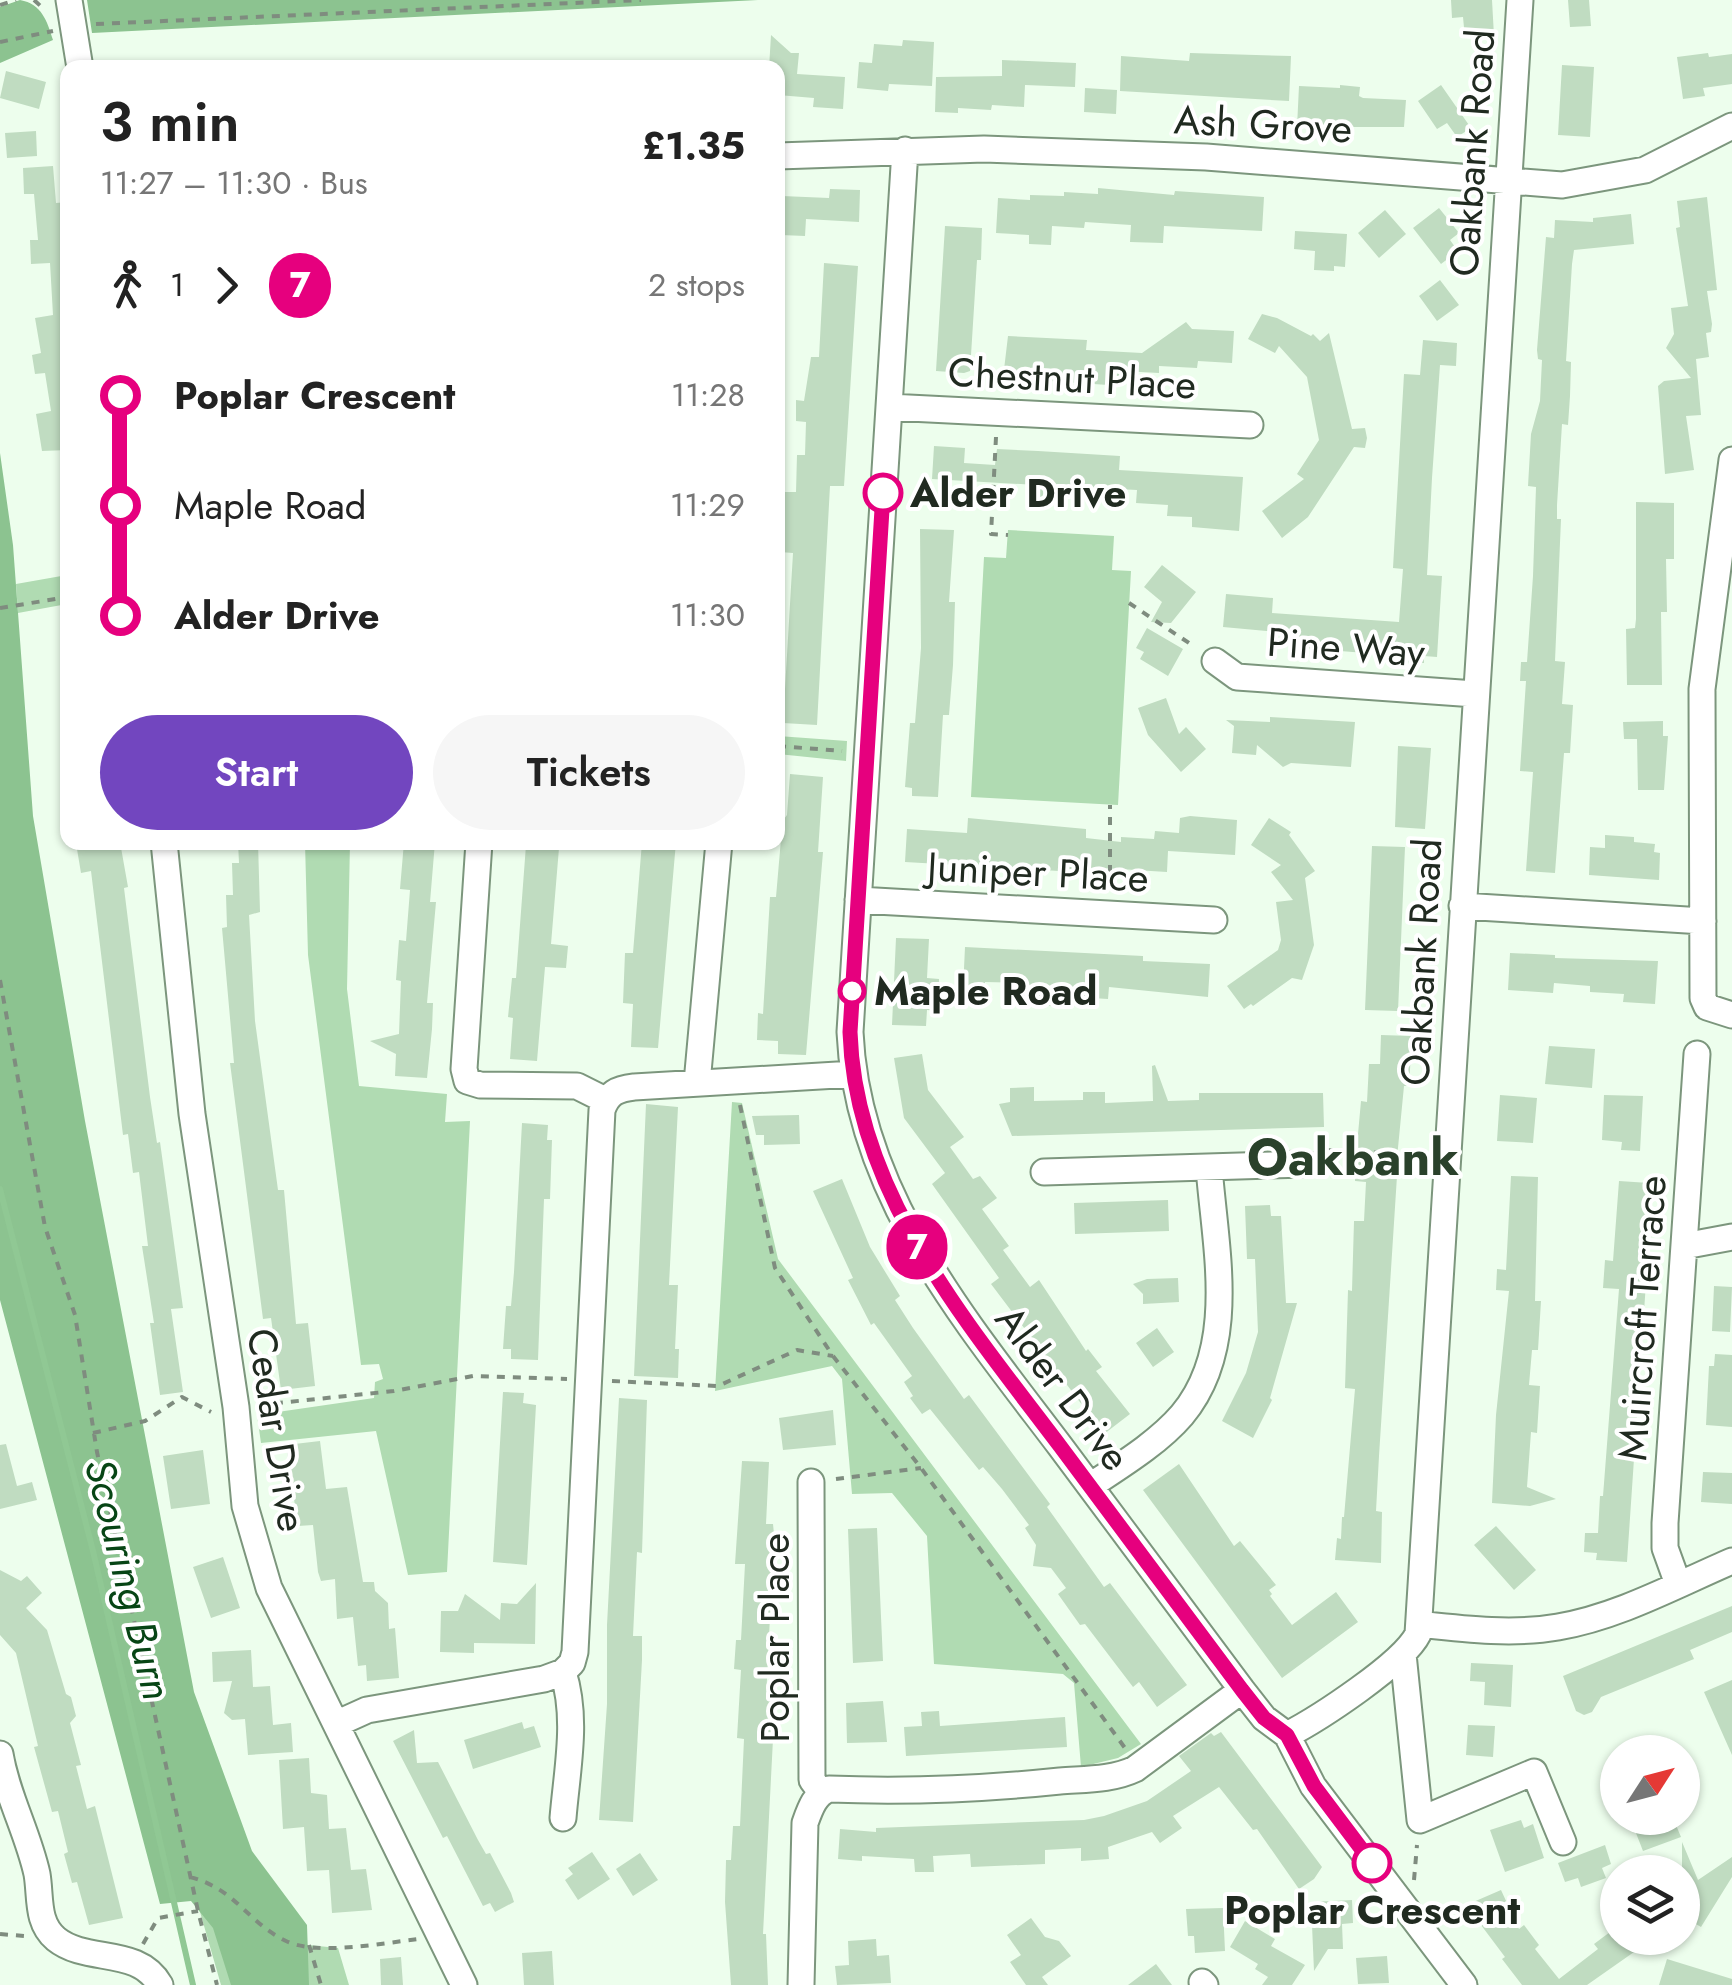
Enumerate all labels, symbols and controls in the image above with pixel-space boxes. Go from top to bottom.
street label: Oakbank Road [1434,28,1510,278]
text: 3 min [100,82,239,162]
street label: Ash Grove [1172,90,1354,158]
text: £1.35 [642,118,745,173]
text: 11:27 – 11:30 · Bus [100,160,368,206]
icon: walk [100,258,155,313]
icon: forward [199,258,254,313]
text: 7 [289,260,311,310]
text: 1 [170,262,184,308]
text: 2 stops [648,262,745,308]
street label: Chestnut Place [946,343,1198,413]
text: Poplar Crescent [174,368,455,423]
text: 11:28 [671,372,745,418]
place label: Alder Drive [909,464,1126,522]
marker: Alder Drive [864,474,902,512]
text: Maple Road [174,478,366,533]
text: 11:29 [670,482,745,528]
text: Alder Drive [174,588,380,643]
text: 11:30 [670,592,745,638]
street label: Pine Way [1265,613,1427,681]
button: Start [100,715,413,830]
button: Tickets [433,715,745,830]
street label: Juniper Place [921,837,1150,907]
street label: Oakbank Road [1386,837,1456,1087]
place label: Maple Road [874,962,1097,1020]
marker: Maple Road [839,978,865,1004]
district label: Oakbank [1247,1121,1459,1194]
street label: Muircroft Terrace [1603,1174,1681,1462]
line badge: 7 [884,1214,950,1280]
text: 7 [906,1222,928,1272]
street label: Alder Drive [982,1293,1144,1483]
street label: Cedar Drive [232,1324,322,1536]
water label: Scouring Burn [69,1452,188,1706]
street label: Poplar Place [746,1533,804,1743]
north arrow [1600,1735,1700,1835]
map controls [1600,1735,1700,1955]
marker: Poplar Crescent [1353,1844,1391,1882]
button: layers [1600,1855,1700,1955]
place label: Poplar Crescent [1224,1881,1520,1939]

